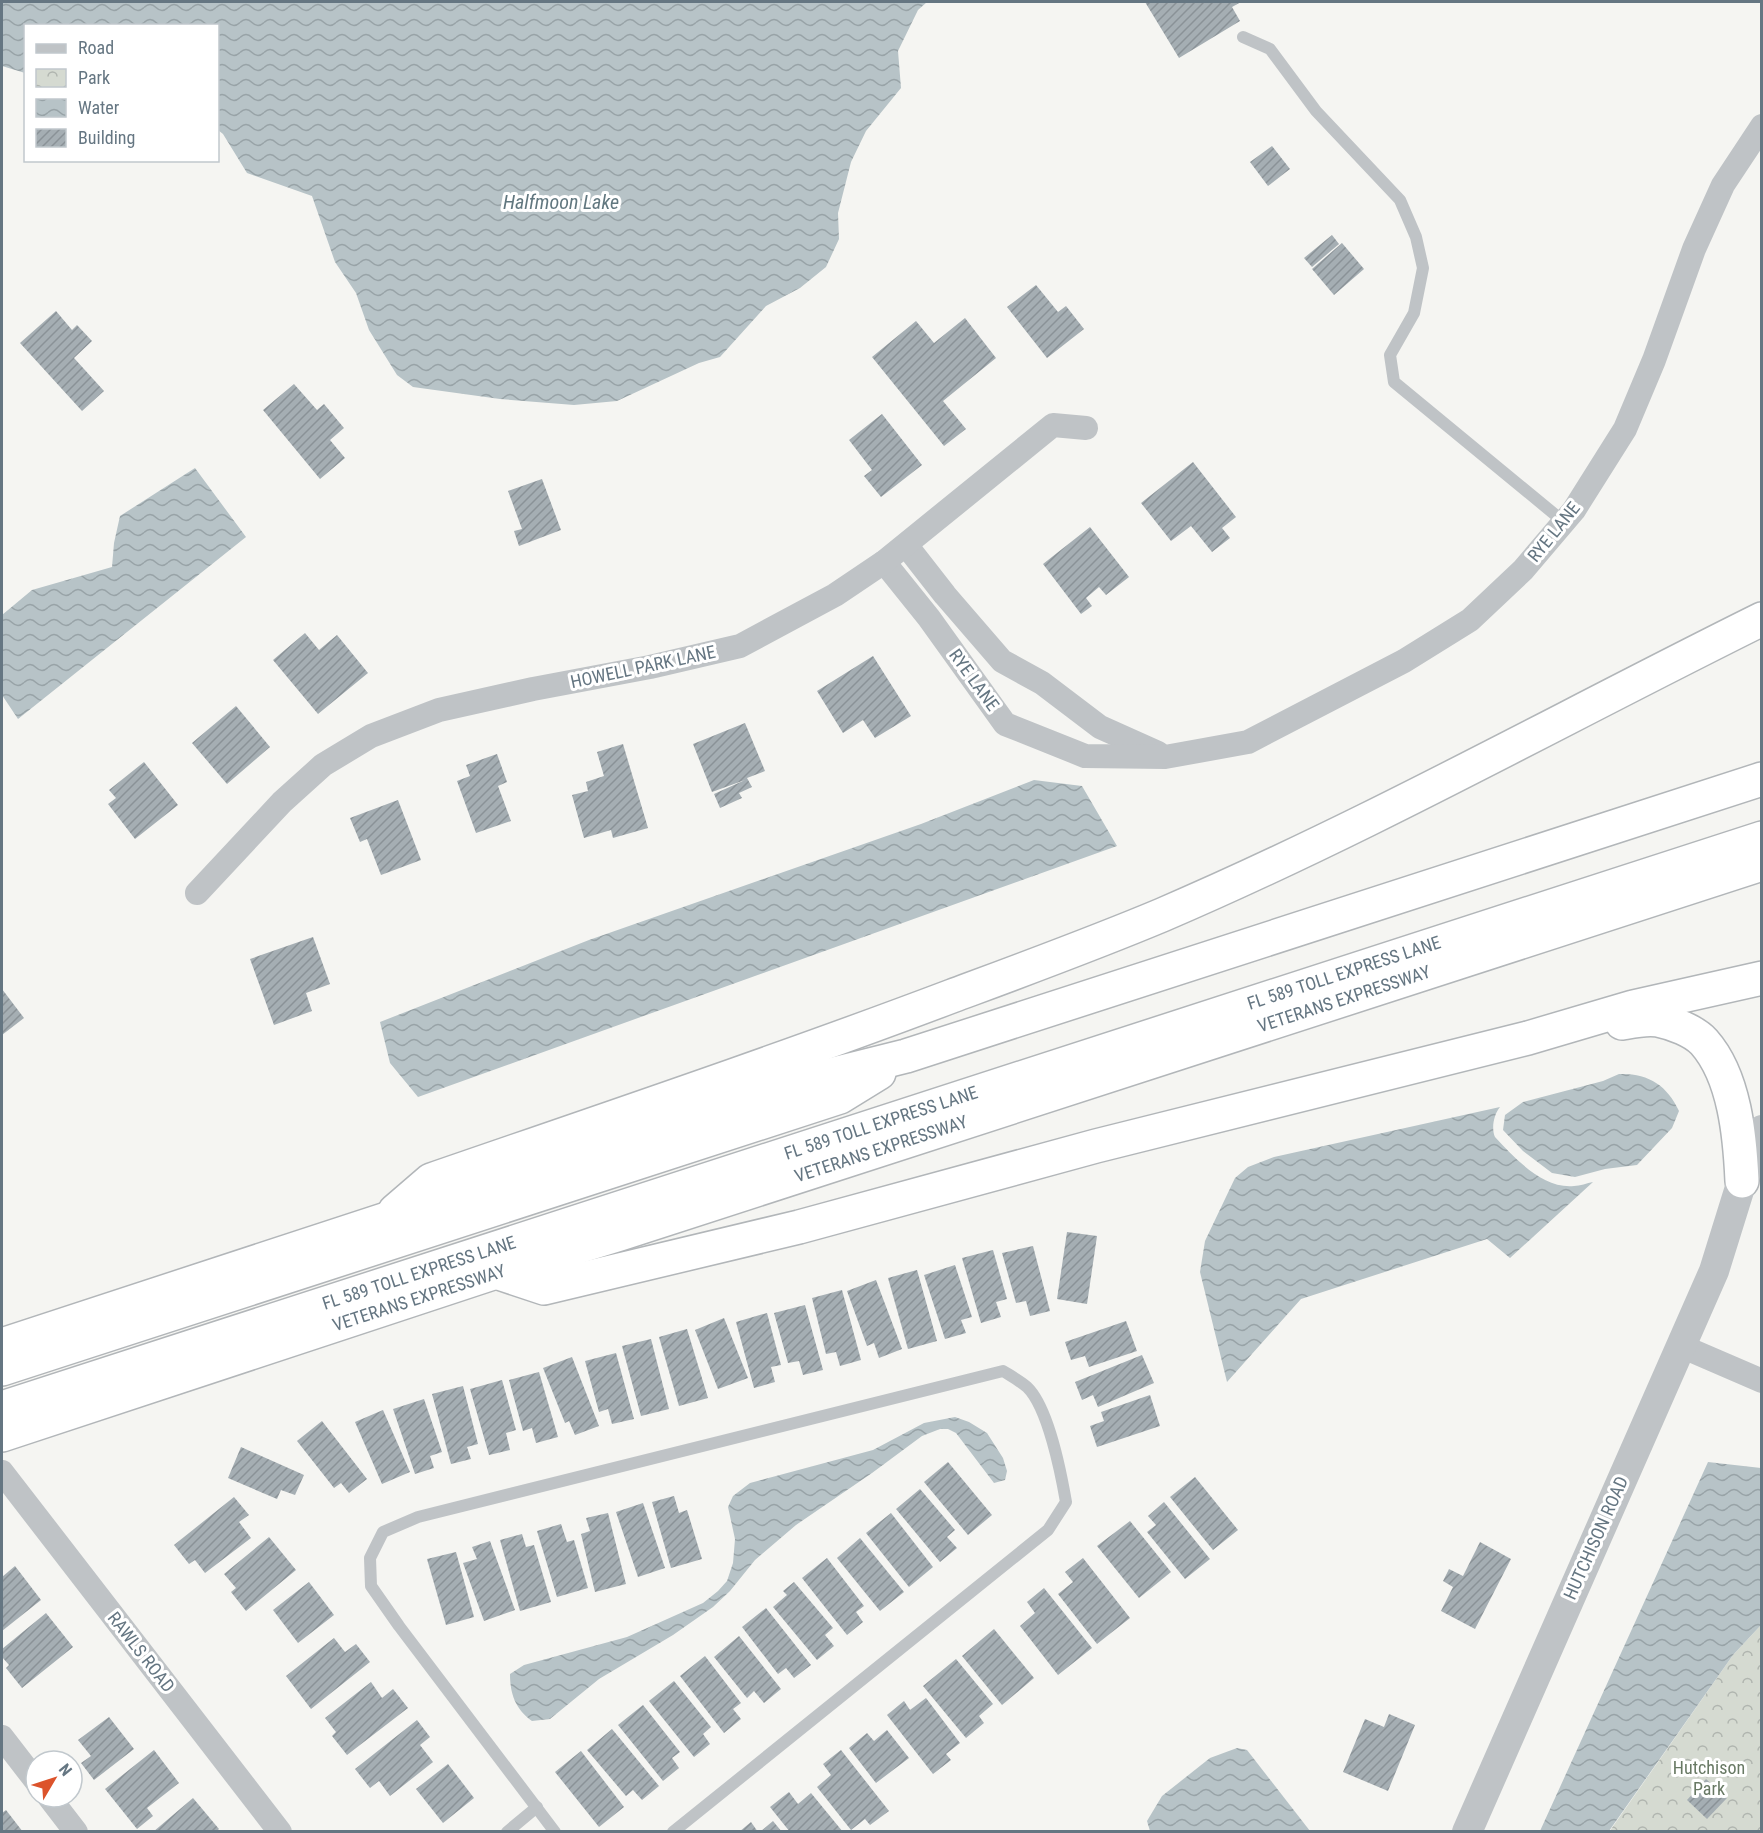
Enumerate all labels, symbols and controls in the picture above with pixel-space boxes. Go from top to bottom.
legend [24,24,219,162]
text: Road [78,37,114,58]
text: Park [78,67,110,88]
text: Water [78,97,120,118]
text: Building [78,127,135,148]
water label: Halfmoon Lake [503,190,619,214]
street label: RYE LANE [1523,498,1584,566]
street label: HOWELL PARK LANE [568,641,717,692]
street label: RYE LANE [945,645,1004,715]
street label: FL 589 TOLL EXPRESS LANE [1244,931,1443,1014]
street label: VETERANS EXPRESSWAY [1255,960,1433,1036]
street label: FL 589 TOLL EXPRESS LANE [781,1081,980,1164]
street label: VETERANS EXPRESSWAY [792,1110,970,1186]
street label: FL 589 TOLL EXPRESS LANE [319,1231,518,1314]
street label: VETERANS EXPRESSWAY [330,1259,508,1335]
street label: HUTCHISON ROAD [1559,1473,1632,1603]
street label: RAWLS ROAD [104,1607,179,1696]
north arrow [24,1749,84,1809]
park label: Hutchison Park [1673,1757,1745,1799]
text: N [55,1760,76,1780]

